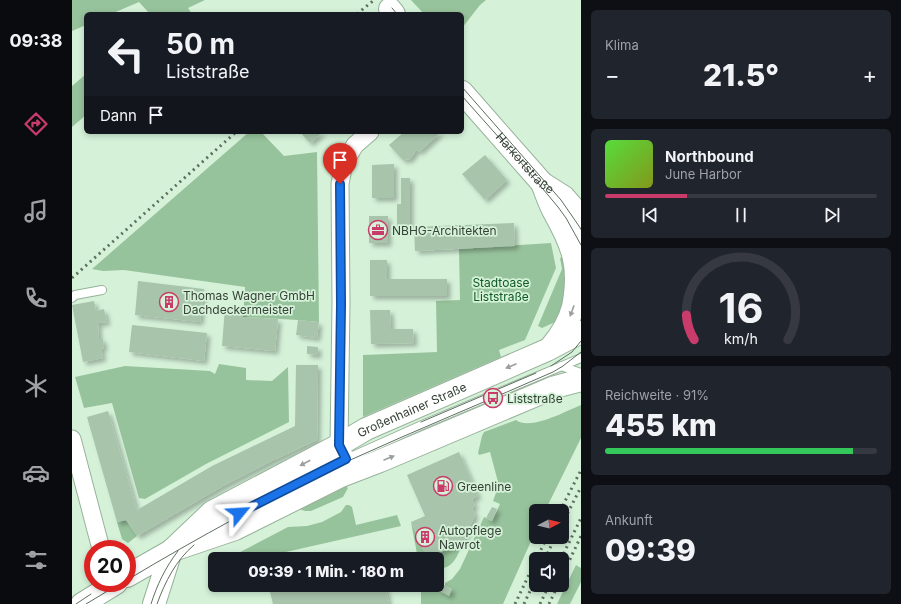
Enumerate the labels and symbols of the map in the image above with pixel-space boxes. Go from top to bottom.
street label: Harkortstraße [493,129,557,196]
pin [323,143,357,184]
office icon: NBHG-Architekten [367,219,389,241]
place label: NBHG-Architekten [392,223,497,238]
park label: Stadtoase Liststraße [472,275,530,304]
place label: Thomas Wagner GmbH Dachdeckermeister [183,288,315,317]
building icon: Thomas Wagner GmbH Dachdeckermeister [158,291,180,313]
one-way arrow [568,306,574,318]
one-way arrow [506,363,517,369]
street label: Großenhainer Straße [354,379,469,440]
bus stop icon: Liststraße [482,387,504,409]
place label: Liststraße [507,391,563,406]
one-way arrow [383,454,395,460]
one-way arrow [299,460,311,467]
fuel station icon: Greenline [432,475,454,497]
place label: Greenline [457,479,511,494]
position arrow [218,492,260,534]
north arrow [529,504,569,544]
place label: Autopflege Nawrot [439,523,501,552]
building icon: Autopflege Nawrot [414,526,436,548]
speed limit sign: 20 [84,540,136,592]

